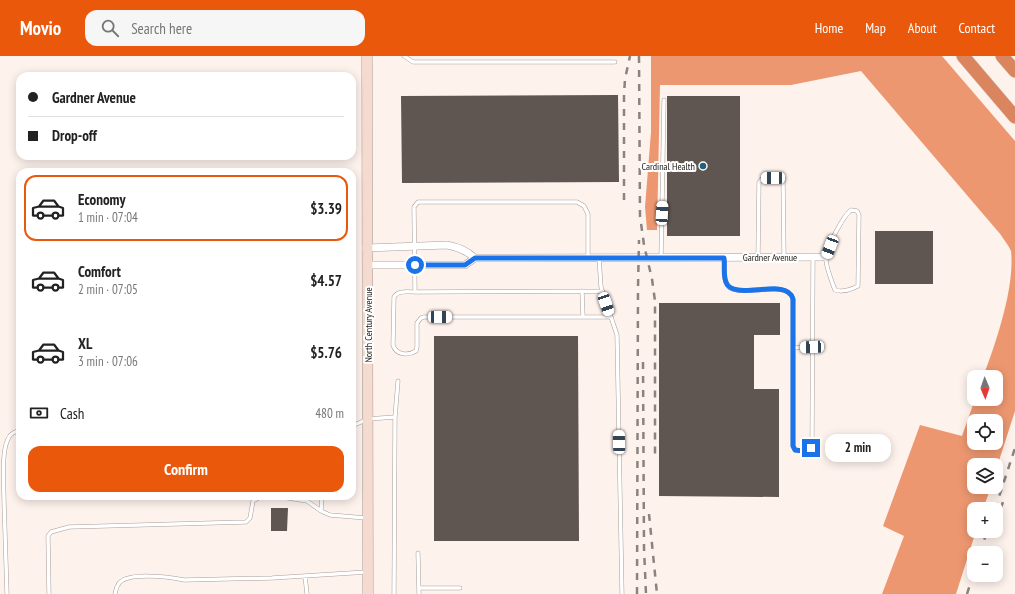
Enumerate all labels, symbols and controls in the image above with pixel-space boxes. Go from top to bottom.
search box [85,10,365,46]
text: Movio [20,16,61,40]
icon: search [99,17,121,39]
text: Search here [131,19,192,38]
text: Home [815,19,843,37]
text: Map [865,19,886,37]
text: About [908,19,937,37]
text: Contact [959,19,995,37]
text: Gardner Avenue [52,88,136,107]
text: Drop-off [52,126,97,145]
place label: Cardinal Health [642,160,695,173]
marker: Cardinal Health [698,161,708,171]
car [761,172,785,184]
icon: car [30,190,66,226]
text: Economy [78,190,126,209]
text: $3.39 [310,199,342,218]
car [655,201,669,225]
text: 1 min · 07:04 [78,209,138,226]
car [820,234,840,260]
street label: Gardner Avenue [743,251,797,264]
route start [406,256,424,274]
icon: car [30,262,66,298]
text: Comfort [78,262,121,281]
text: $4.57 [310,271,342,290]
text: 2 min · 07:05 [78,281,138,298]
street label: North Century Avenue [362,287,375,363]
car [596,291,616,317]
car [428,311,452,323]
icon: car [30,334,66,370]
text: XL [78,334,92,353]
car [800,341,824,353]
text: $5.76 [310,343,342,362]
text: 3 min · 07:06 [78,353,138,370]
north arrow [967,370,1003,406]
map controls [967,370,1003,582]
icon: cash [28,402,50,424]
text: Cash [60,404,84,423]
text: 480 m [315,405,344,422]
button: locate [967,414,1003,450]
car [613,430,625,454]
callout: 2 min [825,434,891,462]
route end [802,439,820,457]
text: 2 min [845,439,871,456]
button: Confirm [28,446,344,492]
button: layers [967,458,1003,494]
button: + [967,502,1003,538]
button: − [967,546,1003,582]

